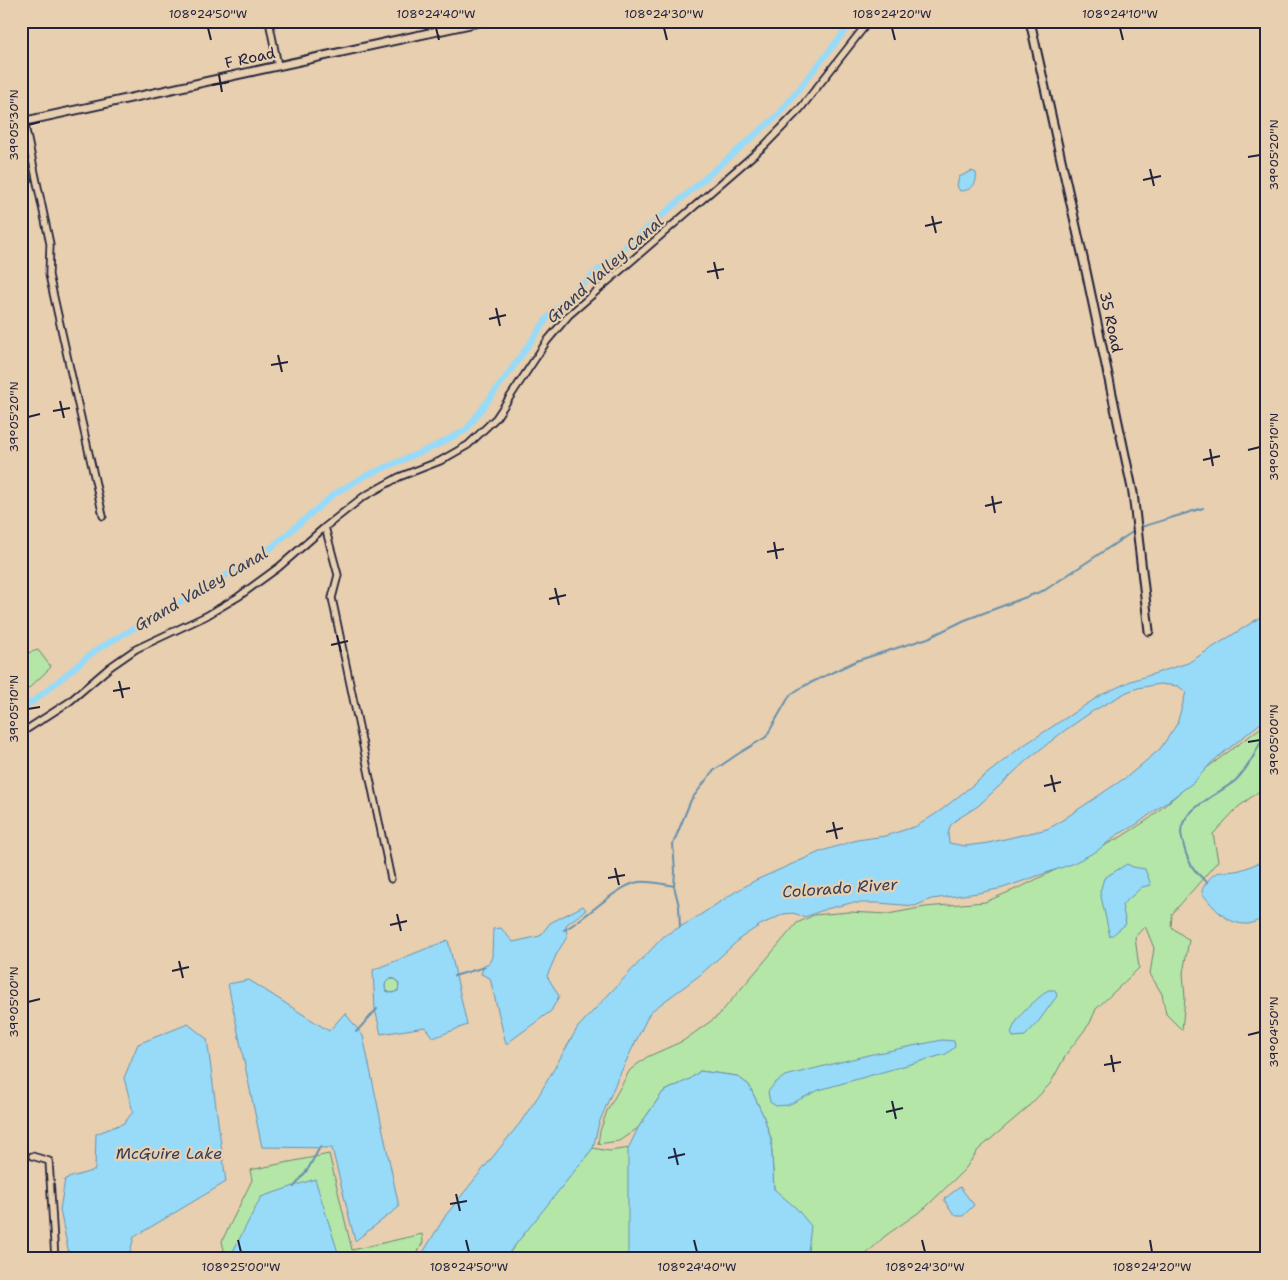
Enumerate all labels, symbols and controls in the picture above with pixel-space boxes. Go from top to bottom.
text: 108°24'50"W [169,6,247,22]
text: 108°24'40"W [396,6,476,22]
text: 108°24'30"W [624,6,704,22]
text: 108°24'20"W [852,6,932,22]
text: 108°24'10"W [1082,6,1158,22]
street label: F Road [223,43,278,73]
text: 39°05'30"N [6,89,22,161]
text: 39°05'20"N [1266,119,1282,191]
water label: Grand Valley Canal [542,211,668,327]
street label: 35 Road [1095,290,1127,355]
text: 39°05'20"N [6,381,22,453]
text: 39°05'10"N [1266,413,1282,481]
water label: Grand Valley Canal [130,542,272,636]
text: 39°05'10"N [6,675,22,743]
text: 39°05'00"N [1266,704,1282,776]
water label: Colorado River [781,873,899,903]
text: 39°05'00"N [6,966,22,1038]
text: 39°04'50"N [1266,996,1282,1068]
water label: McGuire Lake [116,1143,222,1164]
text: 108°25'00"W [201,1259,281,1275]
text: 108°24'50"W [430,1259,508,1275]
text: 108°24'40"W [657,1259,737,1275]
text: 108°24'30"W [885,1259,965,1275]
text: 108°24'20"W [1112,1259,1192,1275]

